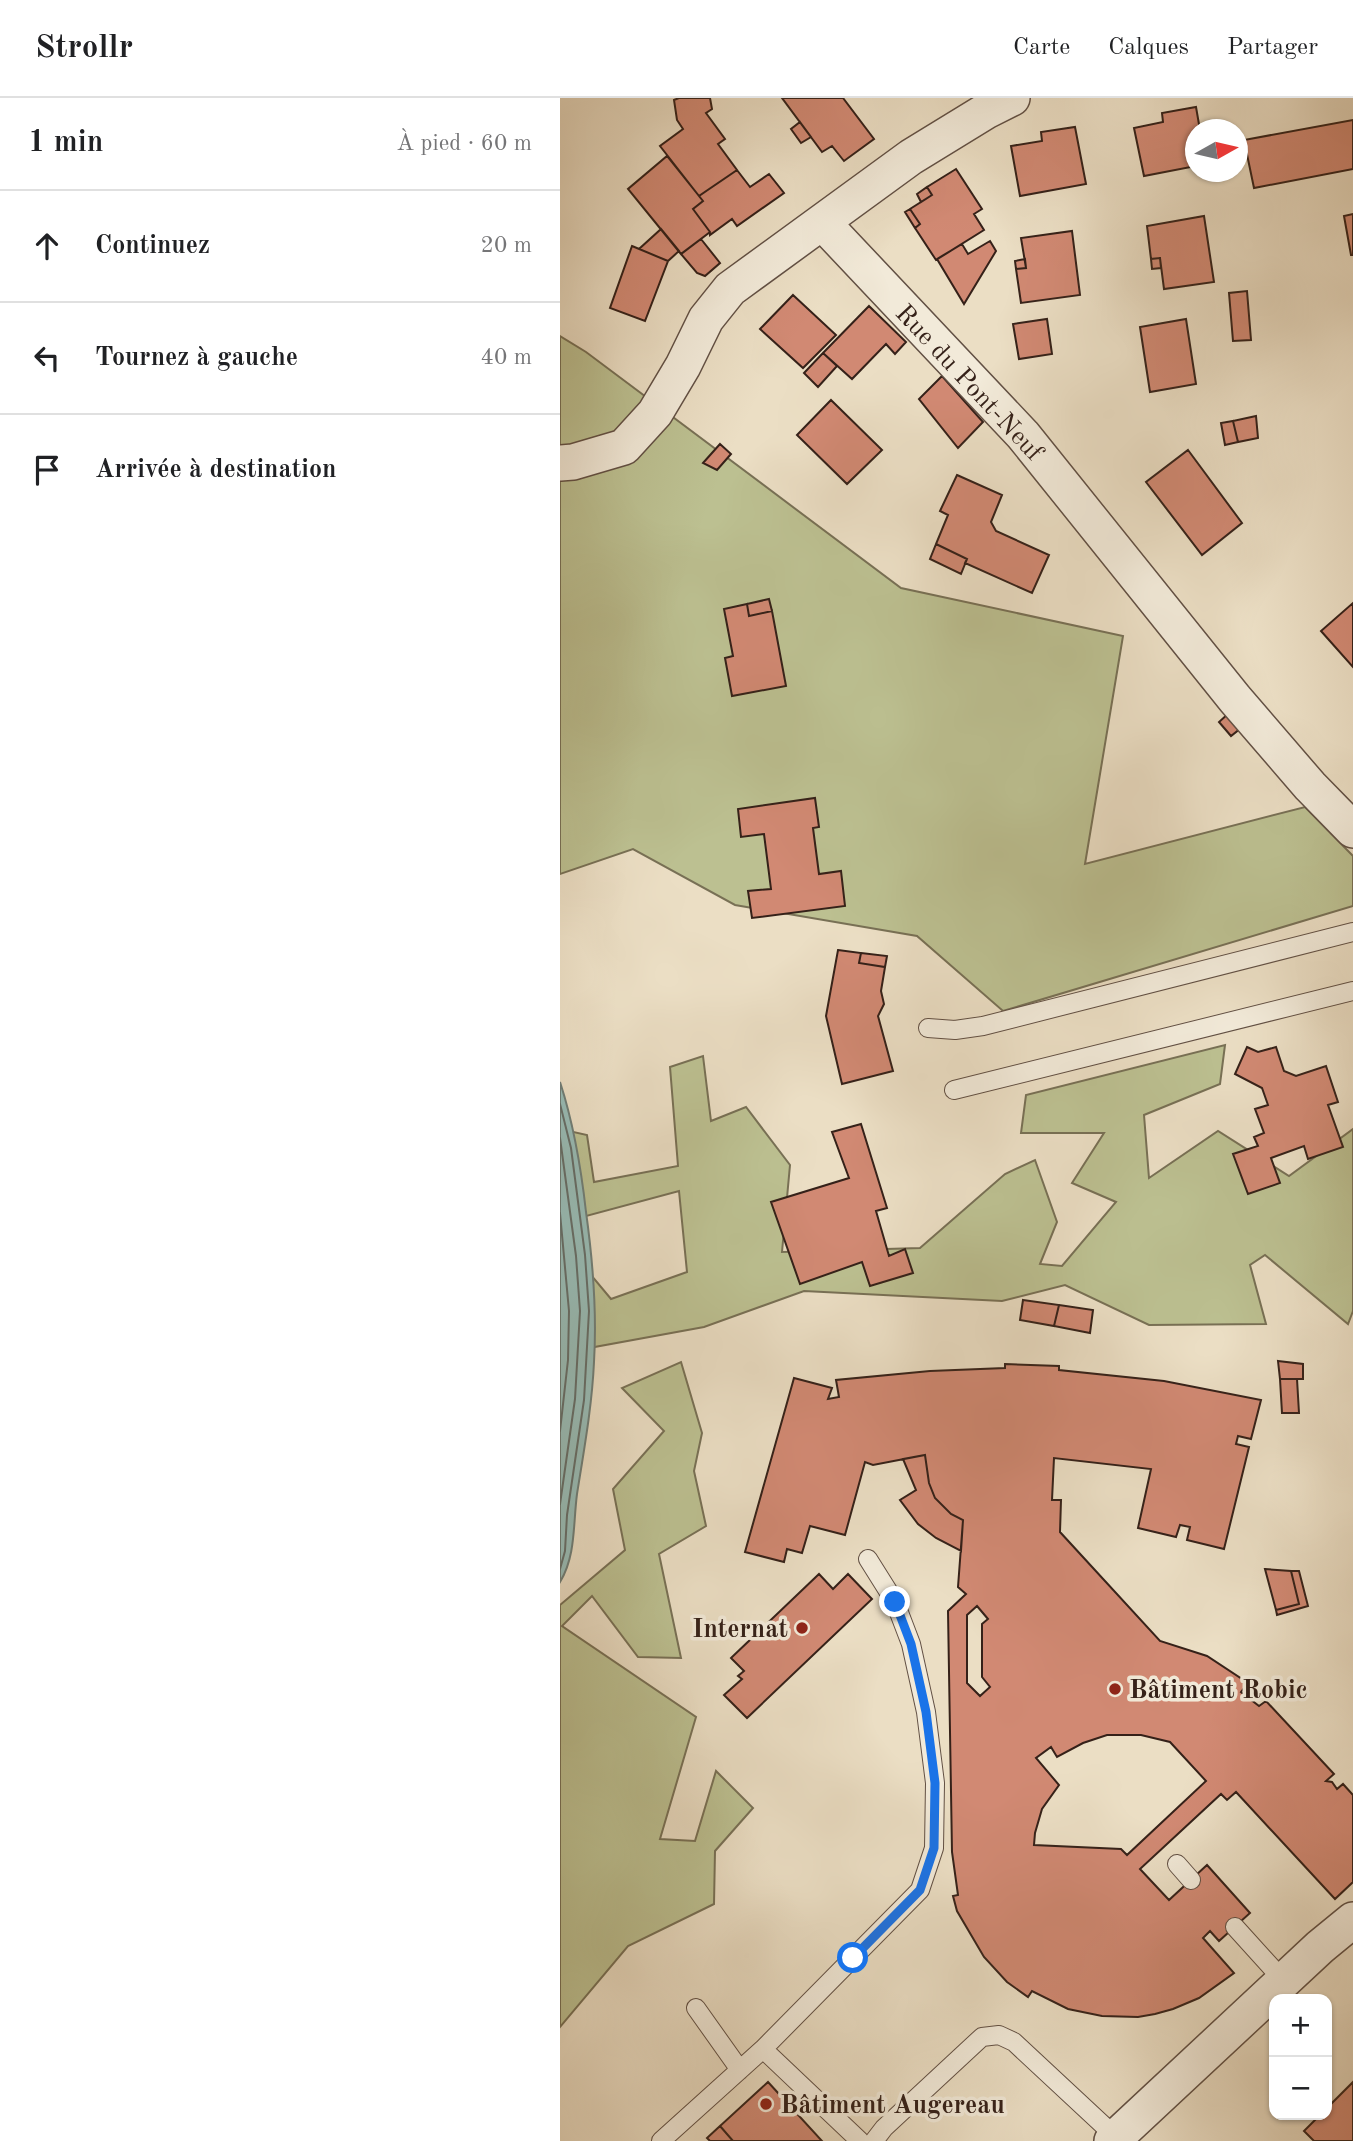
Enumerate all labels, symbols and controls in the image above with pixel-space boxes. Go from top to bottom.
text: Strollr [35,32,133,65]
text: Carte [1013,36,1070,60]
text: Calques [1108,36,1189,60]
text: Partager [1227,36,1318,60]
north arrow [1185,119,1248,182]
text: 1 min [28,128,103,158]
text: À pied · 60 m [397,132,532,155]
icon: ahead [28,227,66,265]
text: Continuez [95,233,210,259]
text: 20 m [481,234,532,257]
street label: Rue du Pont-Neuf [890,300,1048,467]
icon: left [28,339,66,377]
text: Tournez à gauche [95,345,298,371]
text: 40 m [481,346,532,369]
icon: arrive [28,451,66,489]
text: Arrivée à destination [95,457,337,483]
route end [879,1586,910,1617]
place label: Internat [692,1617,788,1643]
marker: Internat [794,1620,810,1636]
place label: Bâtiment Robic [1129,1678,1308,1704]
marker: Bâtiment Robic [1107,1681,1123,1697]
route start [837,1942,868,1973]
map controls [1269,1994,1332,2120]
button: + [1269,1994,1332,2057]
button: − [1269,2057,1332,2120]
place label: Bâtiment Augereau [780,2093,1005,2119]
marker: Bâtiment Augereau [758,2096,774,2112]

